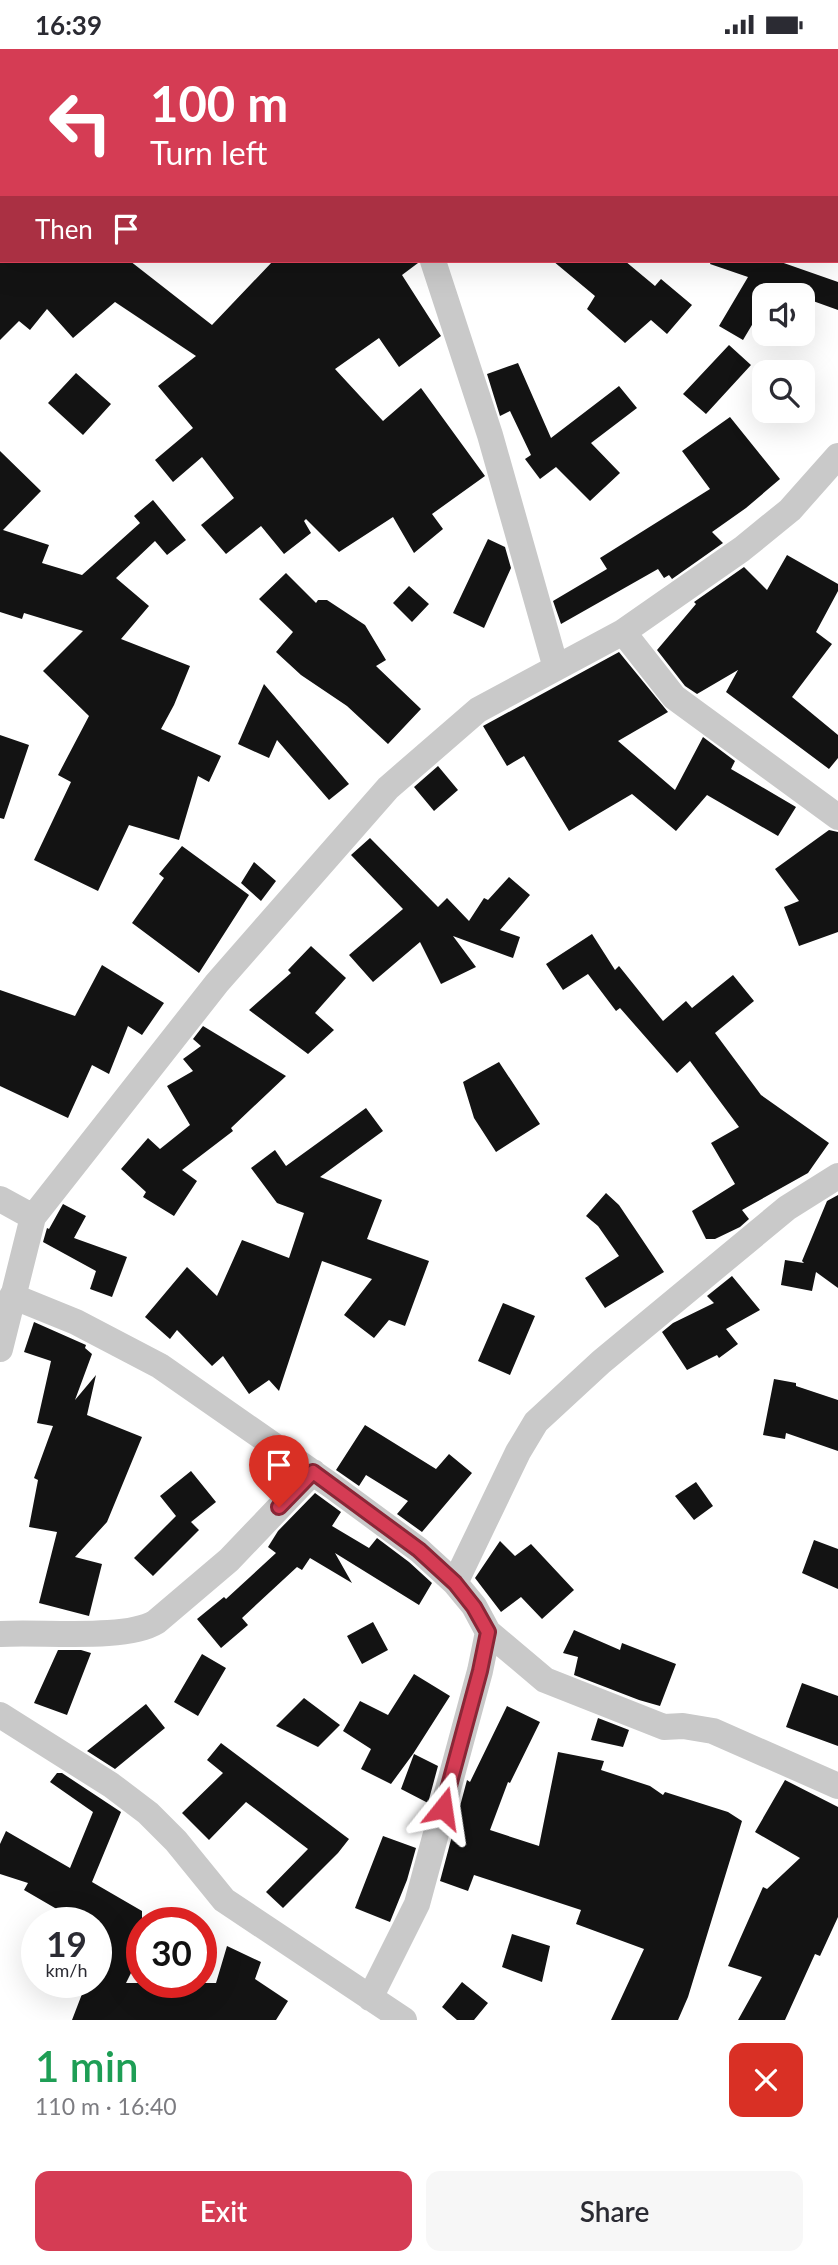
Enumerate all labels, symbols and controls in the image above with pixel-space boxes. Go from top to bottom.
text: 16:39 [35,9,102,41]
text: 100 m [150,74,288,132]
icon: left [35,77,126,168]
text: Turn left [150,133,267,172]
icon: arrive [107,210,145,248]
text: Then [35,213,93,245]
map controls [752,283,815,423]
button: sound [752,283,815,346]
button: search [752,360,815,423]
pin [249,1435,309,1507]
icon: arrive [260,1446,298,1484]
position arrow [406,1771,480,1845]
speed limit sign: 30 [126,1907,217,1998]
text: 19 [46,1922,87,1964]
text: km/h [45,1959,88,1981]
text: 1 min [35,2041,139,2091]
button: close [729,2043,803,2117]
text: 110 m · 16:40 [35,2092,177,2120]
button: Exit [35,2171,412,2251]
button: Share [426,2171,803,2251]

